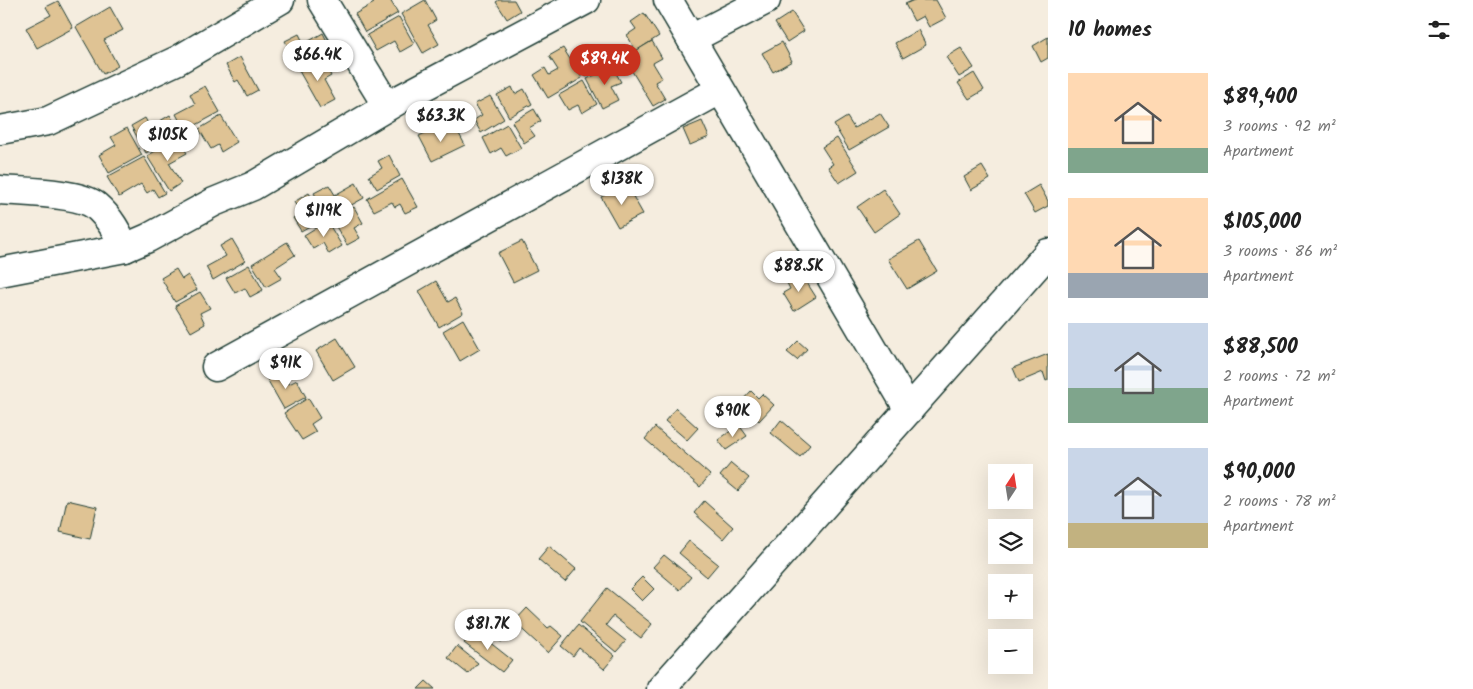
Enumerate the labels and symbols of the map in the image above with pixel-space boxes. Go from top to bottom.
pin: $66.4K [277,39,359,82]
pin: $89.4K [564,44,646,86]
pin: $63.3K [400,100,482,143]
pin: $105K [133,120,203,162]
pin: $138K [587,164,657,206]
pin: $119K [289,196,359,238]
pin: $88.5K [758,250,840,293]
pin: $91K [256,348,316,390]
pin: $90K [703,396,763,438]
north arrow [988,464,1032,509]
pin: $81.7K [447,608,529,651]

